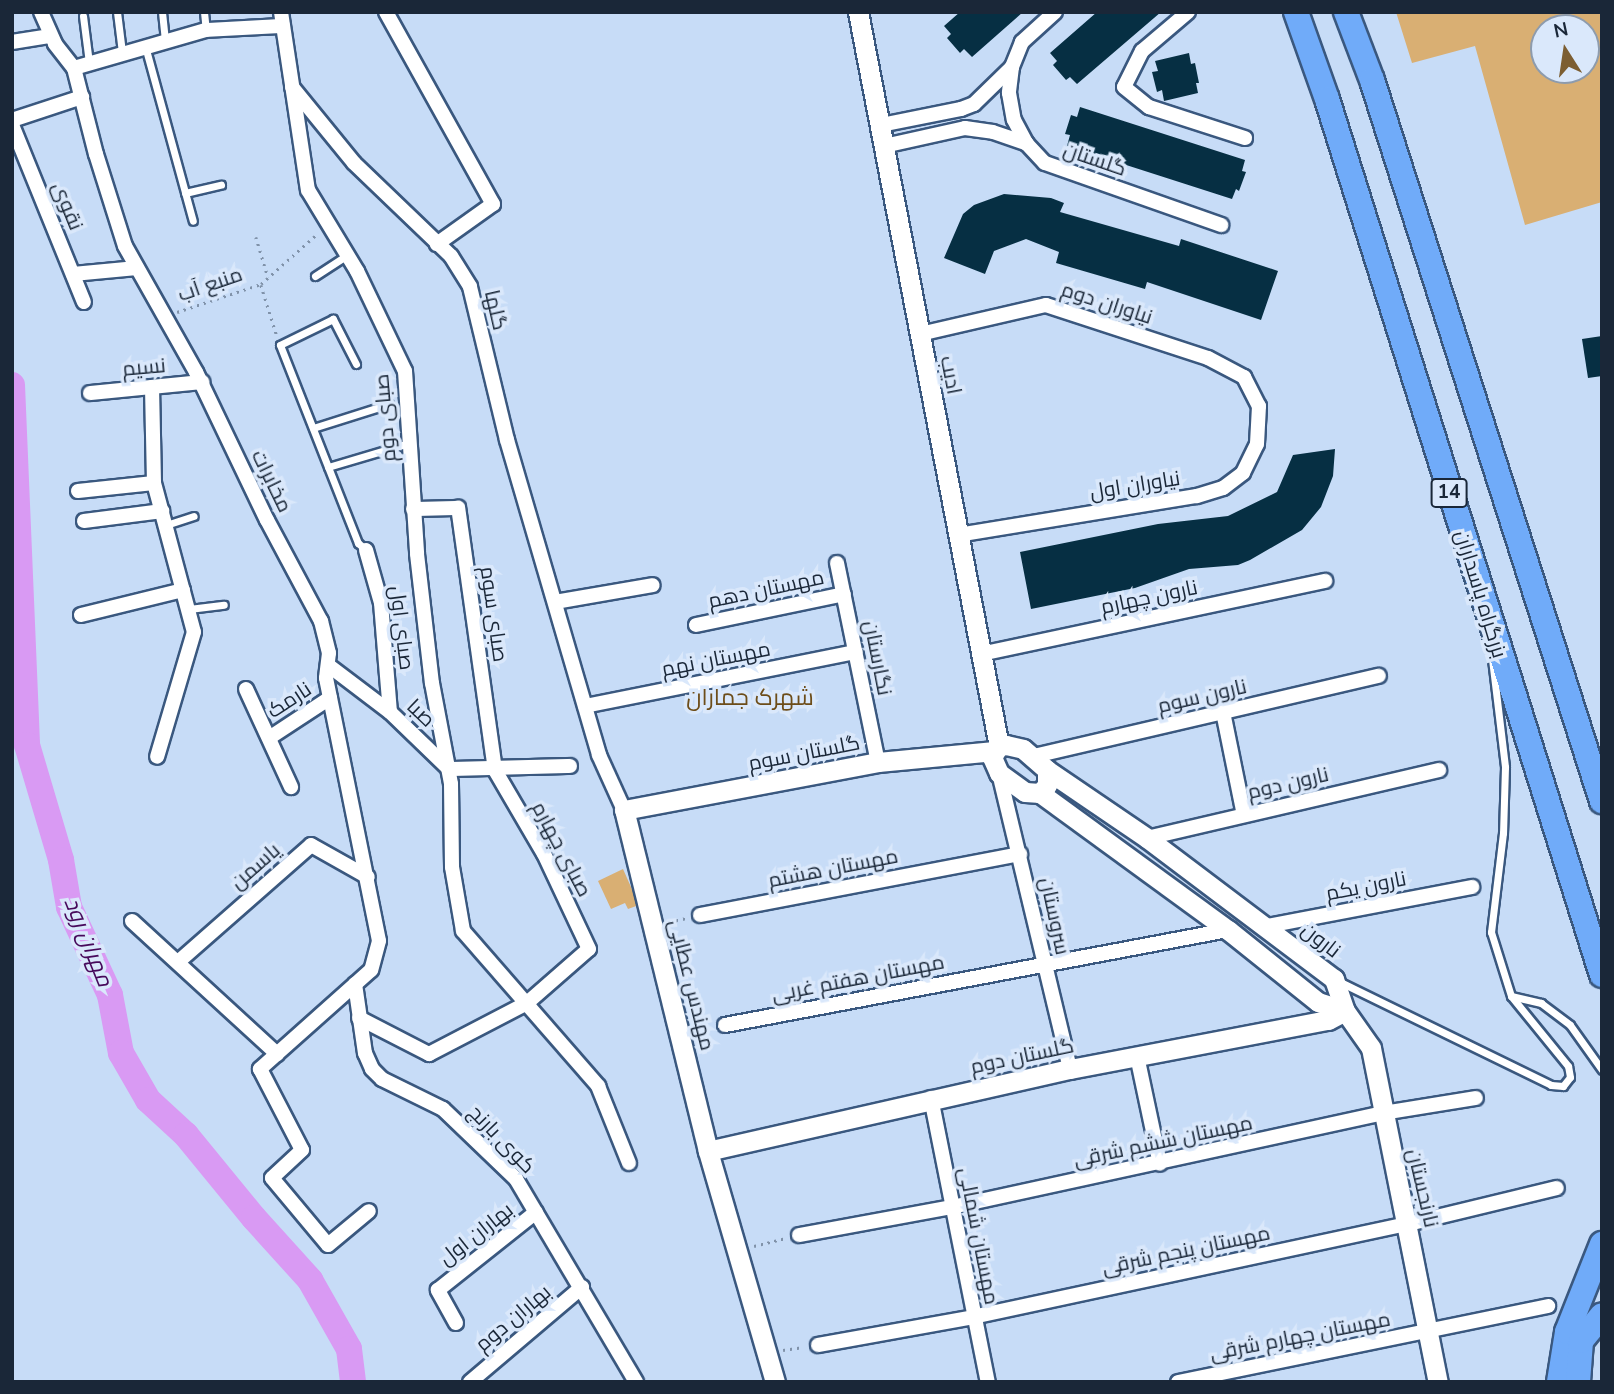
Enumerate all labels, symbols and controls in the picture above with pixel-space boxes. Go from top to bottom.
north arrow [1530,14,1600,84]
text: N [1551,16,1571,45]
street label: گلستان [1060,136,1130,182]
street label: نقوی [47,178,89,234]
street label: منبع آب [174,261,246,307]
street label: نیاوران دوم [1058,276,1156,330]
street label: گلها [479,287,513,333]
street label: نسیم [121,353,167,381]
street label: ادیب [935,354,967,396]
street label: صبای دوم [369,373,401,463]
street label: مخابرات [246,446,298,516]
street label: نیاوران اول [1088,465,1182,505]
road number: 14 [1430,478,1468,508]
street label: بزرگراه پاسداران [1450,527,1512,661]
street label: صبای سوم [475,564,513,664]
street label: مهستان دهم [706,564,826,614]
street label: نارون چهارم [1098,574,1200,620]
street label: صبای اول [384,584,420,672]
street label: نگارستان [858,618,898,698]
street label: مهستان نهم [659,636,773,682]
street label: نارون سوم [1155,674,1249,718]
street label: نارمک [262,676,316,724]
district label: شهرک جماران [686,684,814,712]
street label: صبا [402,694,440,732]
street label: گلستان سوم [746,730,862,776]
street label: نارون دوم [1245,761,1331,805]
street label: صبای چهارم [526,797,598,901]
street label: یاسمن [225,837,285,895]
street label: مهستان هشتم [766,843,900,893]
street label: نارون یکم [1324,866,1408,906]
street label: سروستان [1035,875,1075,957]
water label: مهران رود [58,893,118,991]
street label: مهندس عطایی [664,917,720,1053]
street label: نارون [1296,917,1346,963]
street label: مهستان هفتم غربی [769,949,947,1007]
street label: گلستان دوم [968,1033,1076,1079]
street label: کوی بارنج [463,1099,541,1179]
street label: مهستان ششم شرقی [1071,1110,1255,1172]
street label: نارنجستان [1402,1146,1444,1230]
street label: مهستان شمالی [953,1165,1005,1307]
street label: بهاران اول [434,1197,518,1271]
street label: مهستان پنجم شرقی [1100,1220,1272,1280]
street label: بهاران دوم [470,1279,556,1357]
street label: مهستان چهارم شرقی [1208,1306,1392,1366]

